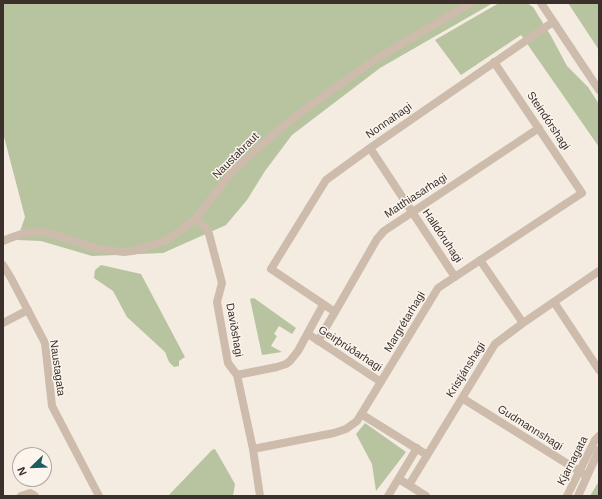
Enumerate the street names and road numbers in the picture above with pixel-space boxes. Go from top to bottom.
street label: Steindórshagi [524,89,572,153]
street label: Nonnahagi [363,100,415,142]
street label: Naustabraut [210,130,262,182]
street label: Matthiasarhagi [382,171,450,221]
street label: Halldóruhagi [419,207,465,265]
street label: Margrétarhagi [382,289,428,355]
street label: Daviðshagi [223,302,245,358]
street label: Geirþrúðarhagi [316,323,384,375]
street label: Naustagata [47,339,67,397]
street label: Kristjánshagi [444,340,488,400]
street label: Gudmannshagi [495,403,565,453]
street label: Kjarnagata [555,434,591,488]

